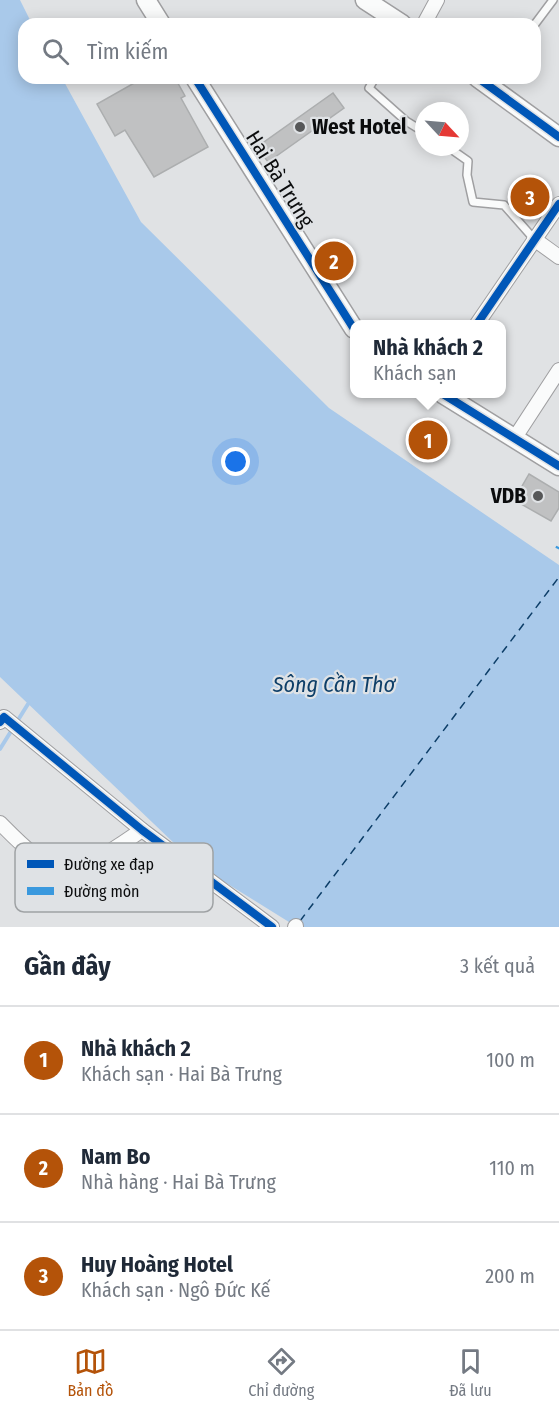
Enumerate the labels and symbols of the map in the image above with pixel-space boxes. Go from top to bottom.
north arrow [415,102,469,156]
place label: West Hotel [312,114,407,140]
marker: West Hotel [293,120,307,134]
street label: Hai Bà Trưng [240,126,320,232]
pin: 3 [510,174,550,220]
pin: 2 [314,238,354,284]
pin: 1 [408,418,448,462]
your location [221,447,250,476]
place label: VDB [490,483,526,509]
marker: VDB [531,489,545,503]
water label: Sông Cần Thơ [272,671,396,698]
legend [15,843,213,912]
text: Đường xe đạp [64,855,154,874]
text: Đường mòn [64,882,140,901]

